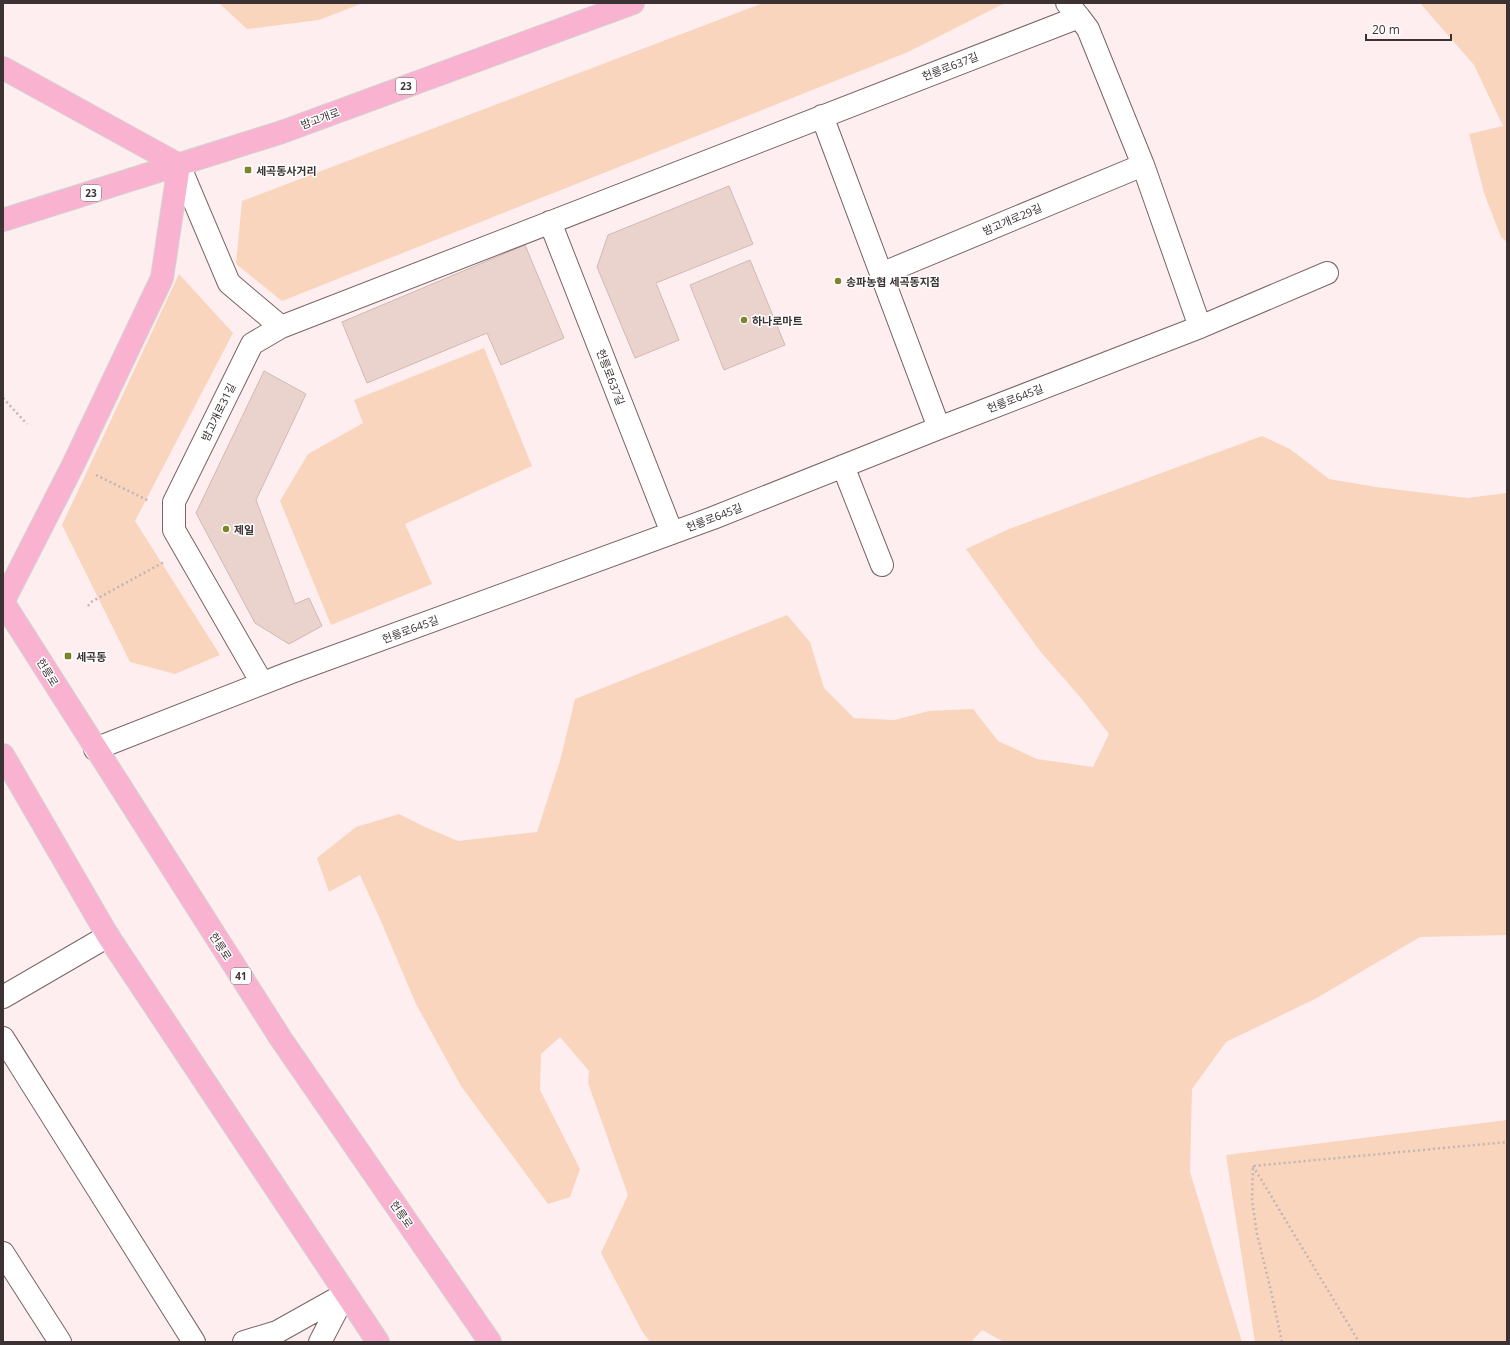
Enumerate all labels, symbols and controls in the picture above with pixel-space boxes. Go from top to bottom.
scale bar [1366,16,1451,42]
text: 20 m [1372,21,1400,38]
street label: 헌릉로637길 [920,48,980,84]
road number: 23 [396,78,416,94]
street label: 밤고개로 [298,104,342,132]
place label: 세곡동사거리 [256,163,317,178]
marker: 세곡동사거리 [243,165,253,175]
road number: 23 [81,185,101,201]
street label: 밤고개로29길 [980,200,1044,238]
place label: 송파농협 세곡동지점 [846,274,940,289]
marker: 송파농협 세곡동지점 [833,276,843,286]
place label: 하나로마트 [752,313,803,328]
marker: 하나로마트 [739,315,749,325]
street label: 헌릉로637길 [593,347,629,407]
street label: 밤고개로31길 [197,380,239,444]
street label: 헌릉로645길 [985,380,1045,416]
street label: 헌릉로645길 [684,499,744,535]
place label: 제일 [234,522,254,537]
marker: 제일 [221,524,231,534]
street label: 헌릉로645길 [380,612,440,646]
place label: 세곡동 [76,649,106,664]
marker: 세곡동 [63,651,73,661]
street label: 헌릉로 [34,655,62,689]
street label: 헌릉로 [206,929,236,963]
road number: 41 [231,968,251,984]
street label: 헌릉로 [387,1197,417,1231]

